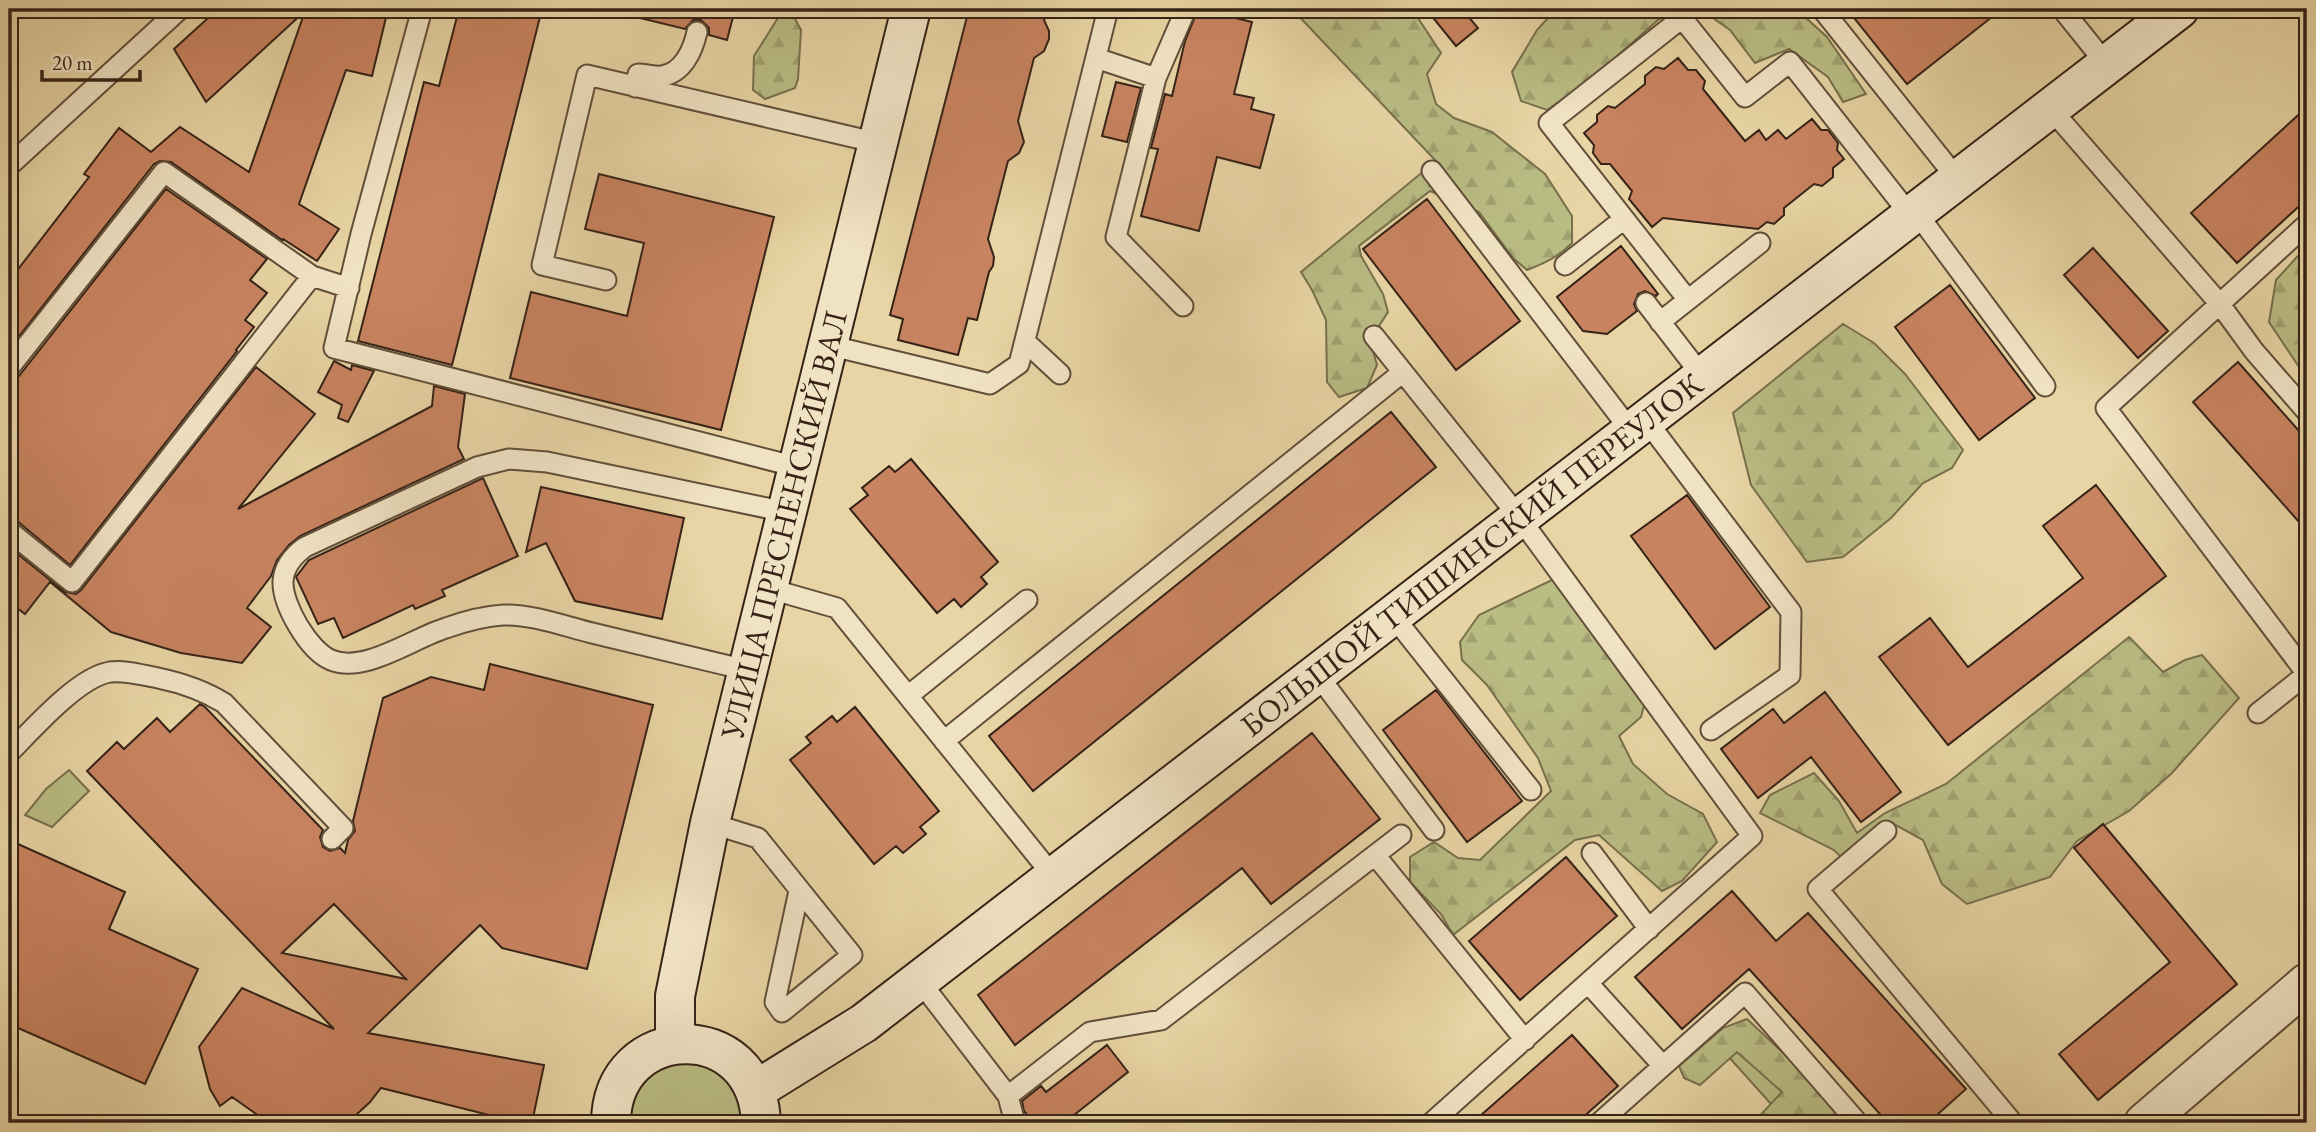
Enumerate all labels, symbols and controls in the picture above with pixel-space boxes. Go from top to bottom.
scale bar [42,38,140,82]
text: 20 m [52,49,93,76]
street label: УЛИЦА ПРЕСНЕНСКИЙ ВАЛ [710,306,857,744]
street label: БОЛЬШОЙ ТИШИНСКИЙ ПЕРЕУЛОК [1232,363,1712,746]

